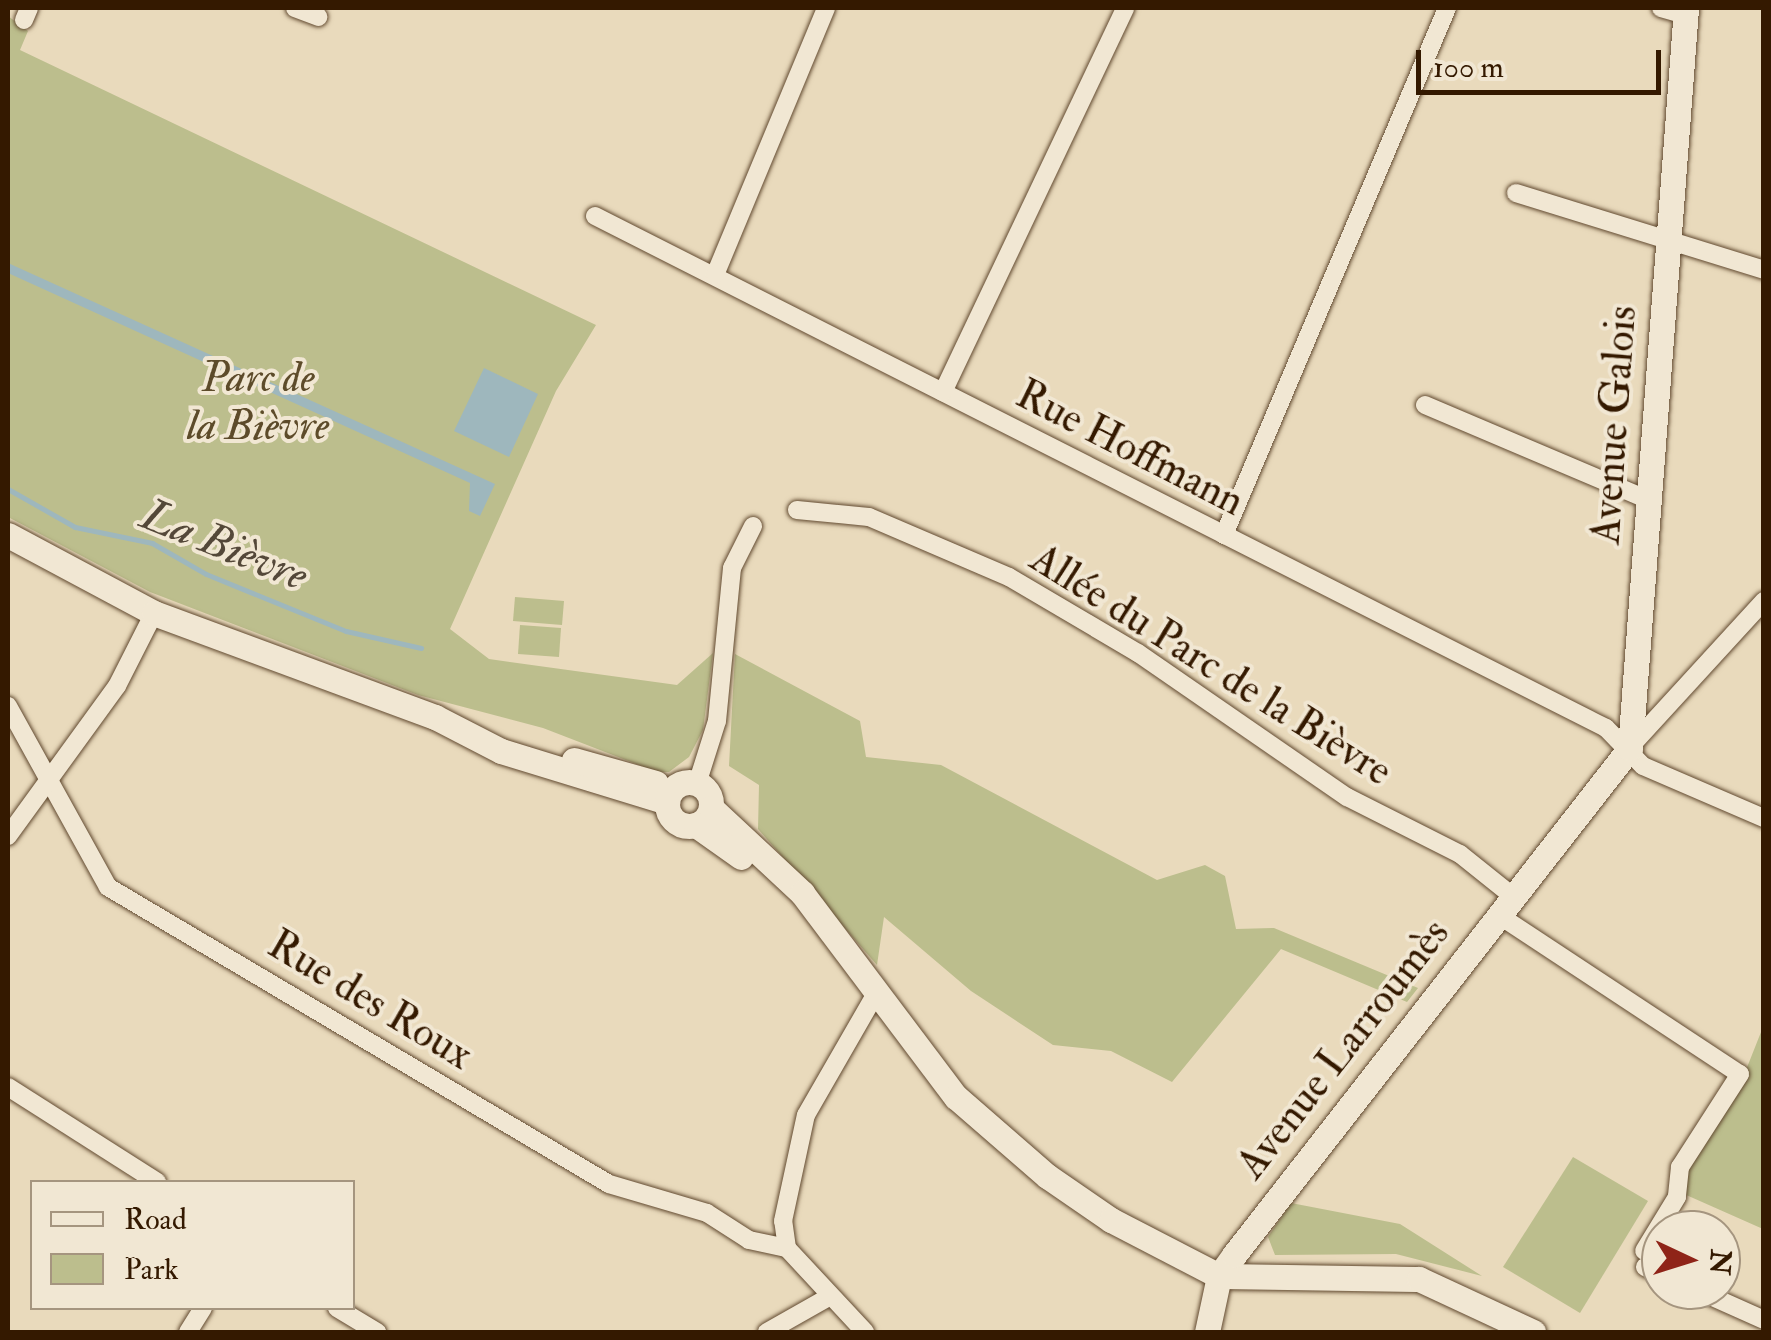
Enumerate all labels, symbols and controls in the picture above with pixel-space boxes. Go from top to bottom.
scale bar [1421,30,1666,92]
text: 100 m [1433,49,1504,86]
street label: Avenue Galois [1581,304,1647,546]
park label: Parc de la Bièvre [187,353,329,452]
street label: Rue Hoffmann [1008,369,1252,527]
water label: La Bièvre [133,488,315,604]
street label: Allée du Parc de la Bièvre [1021,533,1401,797]
street label: Avenue Larroumès [1226,909,1460,1189]
street label: Rue des Roux [259,919,481,1081]
legend [30,1180,355,1310]
text: Road [124,1201,187,1238]
north arrow [1641,1210,1741,1310]
text: N [1701,1248,1738,1276]
text: Park [124,1251,179,1288]

